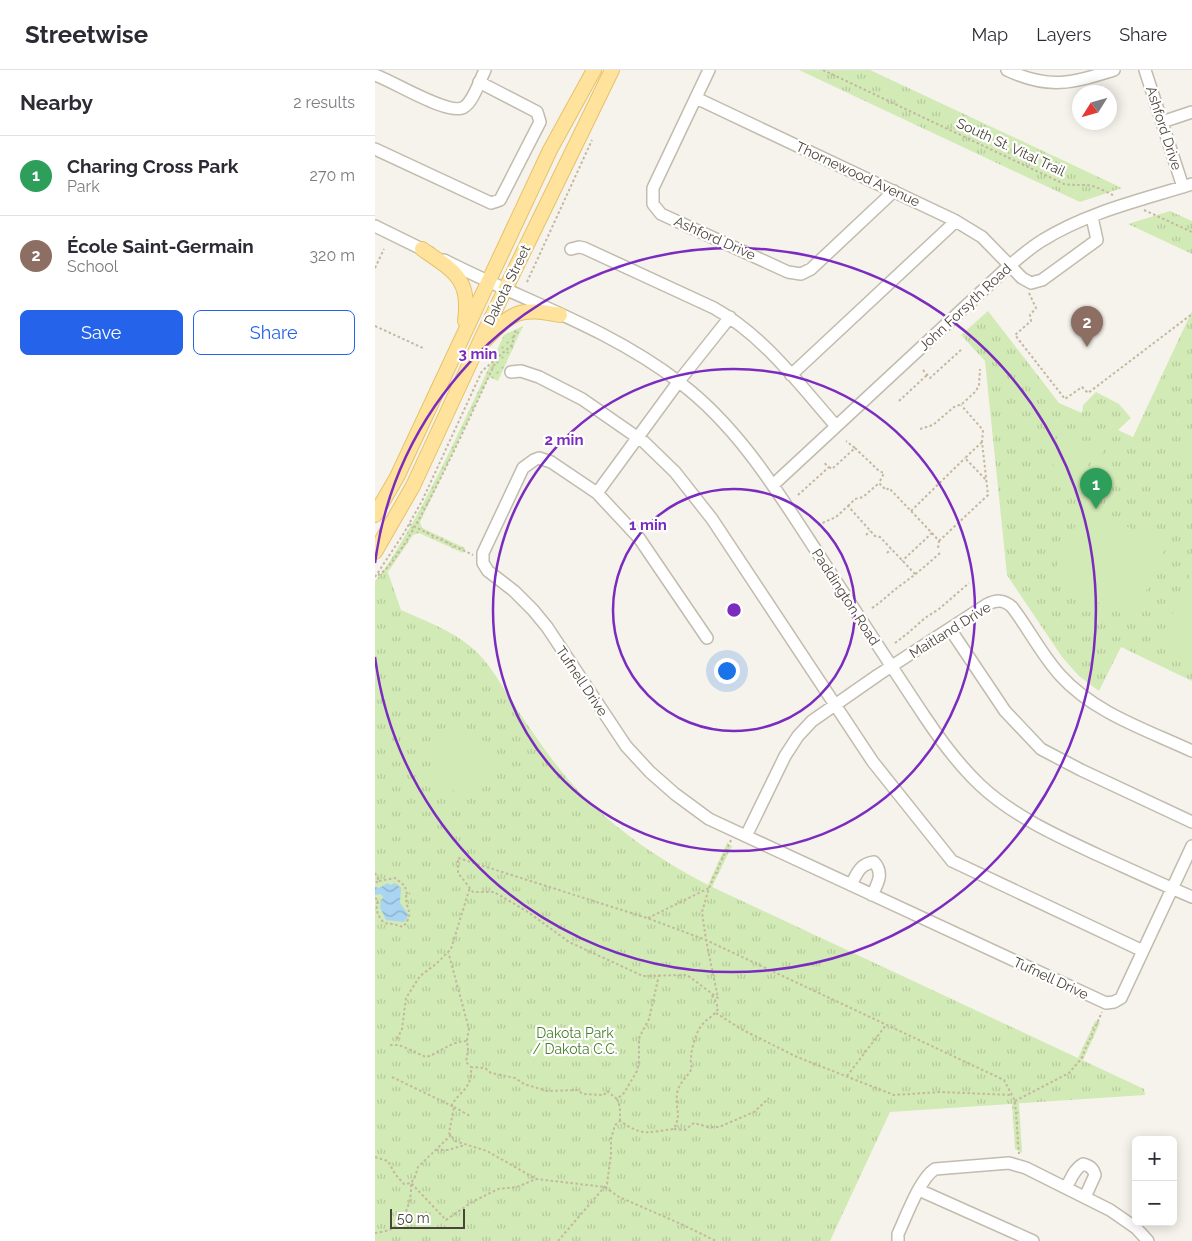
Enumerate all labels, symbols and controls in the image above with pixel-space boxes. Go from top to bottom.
text: Streetwise [25,20,148,49]
text: Map [972,24,1008,45]
text: Layers [1036,24,1091,45]
text: Share [1119,24,1167,45]
street label: Ashford Drive [1143,84,1185,172]
north arrow [1072,85,1117,130]
text: Nearby [20,90,93,115]
text: 2 results [293,93,355,112]
street label: South St. Vital Trail [954,115,1068,179]
street label: Thornewood Avenue [793,138,923,210]
text: Charing Cross Park [67,155,238,177]
text: 1 [32,166,40,185]
text: 270 m [310,166,355,185]
text: Park [67,177,100,196]
street label: Ashford Drive [672,213,758,263]
text: École Saint-Germain [67,235,254,257]
street label: Dakota Street [481,242,534,328]
text: 2 [31,246,41,265]
text: 320 m [310,246,355,265]
text: School [67,257,118,276]
street label: John Forsyth Road [916,260,1014,354]
pin: 2 [1071,306,1103,347]
button: Save [20,310,183,355]
button: Share [193,310,355,355]
text: 3 min [459,345,497,363]
text: 2 min [545,431,583,449]
pin: 1 [1080,468,1112,509]
text: 1 min [629,516,667,534]
street label: Paddington Road [809,546,883,648]
street label: Maitland Drive [906,599,994,661]
centre of rings [725,601,743,619]
street label: Tufnell Drive [553,643,611,719]
your location [714,658,740,684]
street label: Tufnell Drive [1011,954,1091,1002]
park label: Dakota Park / Dakota C.C. [532,1025,618,1057]
map controls [1132,1136,1177,1226]
button: + [1132,1136,1177,1181]
button: − [1132,1181,1177,1226]
scale bar [390,1206,465,1229]
text: 50 m [397,1210,430,1226]

